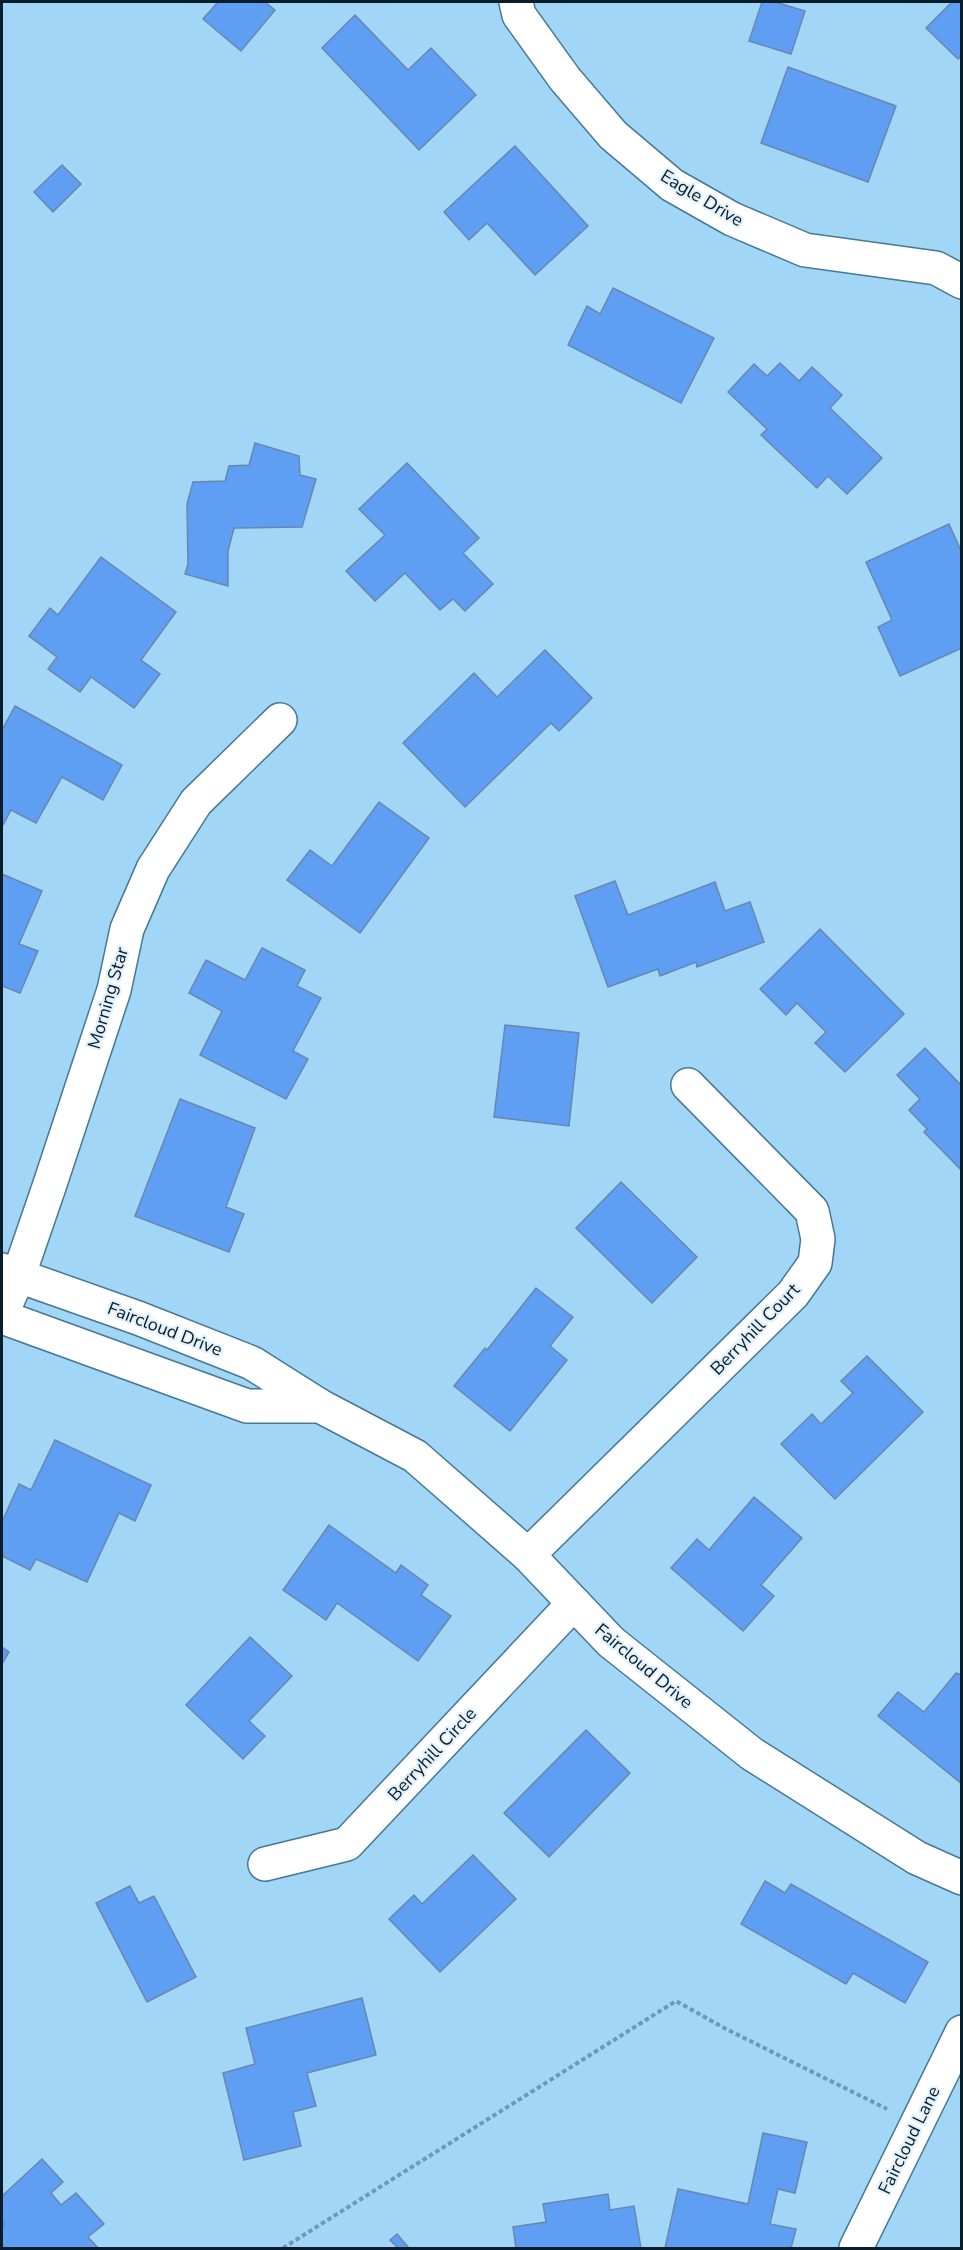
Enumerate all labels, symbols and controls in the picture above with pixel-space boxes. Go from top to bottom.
street label: Eagle Drive [656,164,748,232]
street label: Morning Star [82,944,134,1052]
street label: Berryhill Court [705,1277,805,1380]
street label: Faircloud Drive [104,1296,226,1362]
street label: Faircloud Drive [590,1618,698,1714]
street label: Berryhill Circle [382,1702,482,1806]
street label: Faircloud Lane [872,2082,946,2198]

